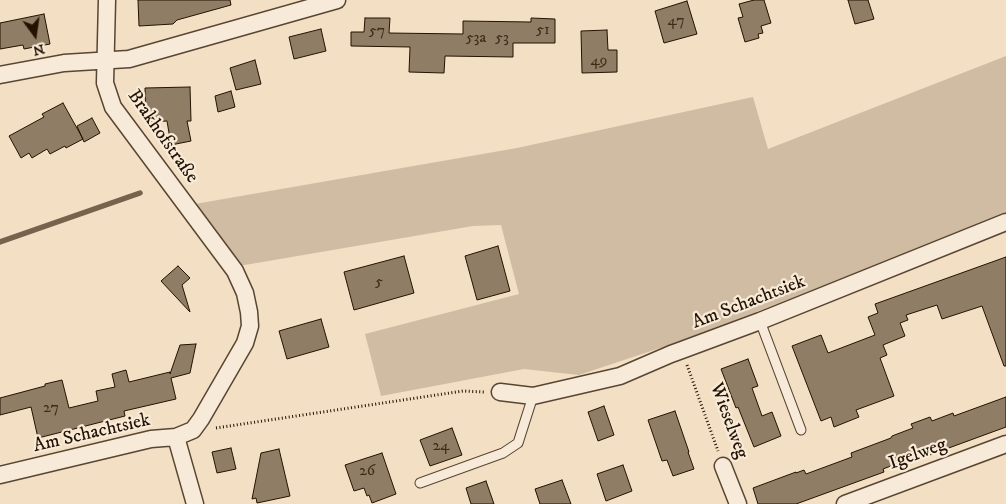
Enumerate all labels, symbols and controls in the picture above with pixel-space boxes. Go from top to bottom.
north arrow [10,10,60,60]
house number: 47 [667,12,685,32]
house number: 51 [536,21,550,41]
house number: 57 [369,22,385,42]
house number: 53a [466,29,486,49]
house number: 53 [495,29,509,49]
text: N [31,39,46,60]
house number: 49 [590,52,608,72]
street label: Brakhofstraße [122,86,202,188]
street label: Am Schachtsiek [689,271,809,335]
house number: 5 [375,273,383,293]
street label: Wieselweg [704,380,752,462]
house number: 27 [43,399,59,419]
street label: Am Schachtsiek [31,409,153,459]
street label: Igelweg [886,434,950,476]
house number: 24 [432,437,450,457]
house number: 26 [359,462,375,482]

